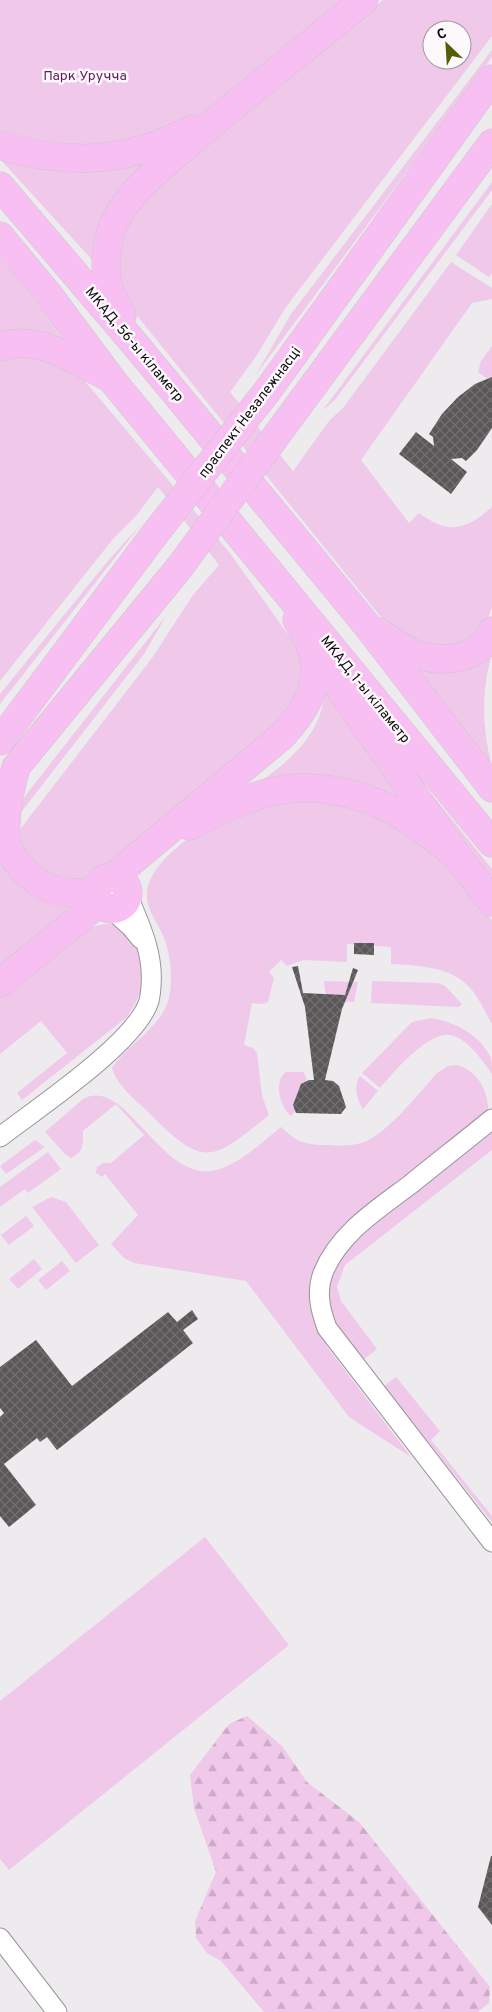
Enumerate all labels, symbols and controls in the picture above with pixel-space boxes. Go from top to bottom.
north arrow [422,20,472,70]
text: С [434,25,450,44]
park label: Парк Уручча [43,68,127,85]
street label: МКАД, 56-ы кіламетр [81,284,187,406]
street label: праспект Незалежнасці [195,344,305,482]
street label: МКАД, 1-ы кіламетр [316,633,413,747]

